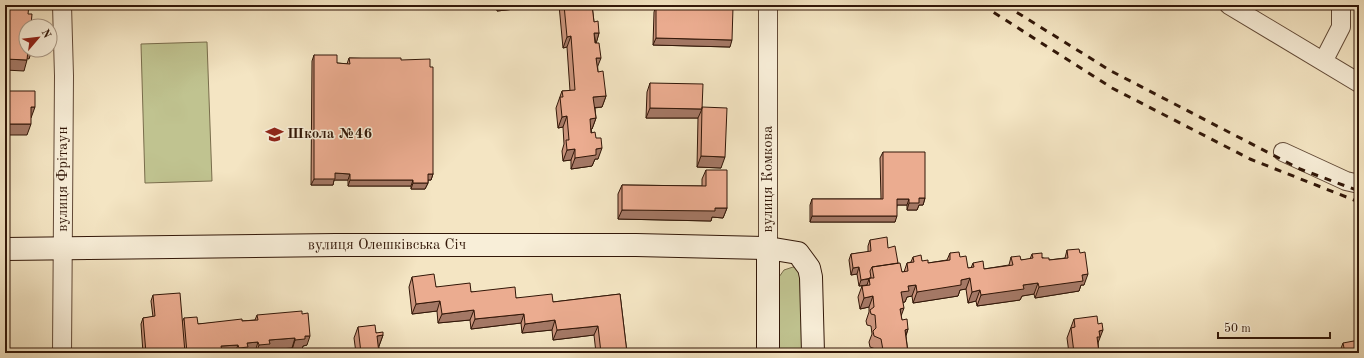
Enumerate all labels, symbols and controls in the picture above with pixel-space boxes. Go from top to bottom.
north arrow [18,18,58,58]
text: N [39,28,53,41]
school or university icon: Школа №46 [264,124,284,144]
street label: вулиця Комкова [761,125,776,232]
street label: вулиця Фрітаун [56,126,71,232]
place label: Школа №46 [287,127,372,142]
street label: вулиця Олешківська Січ [308,237,466,253]
scale bar [1218,314,1330,340]
text: 50 m [1224,322,1251,335]

